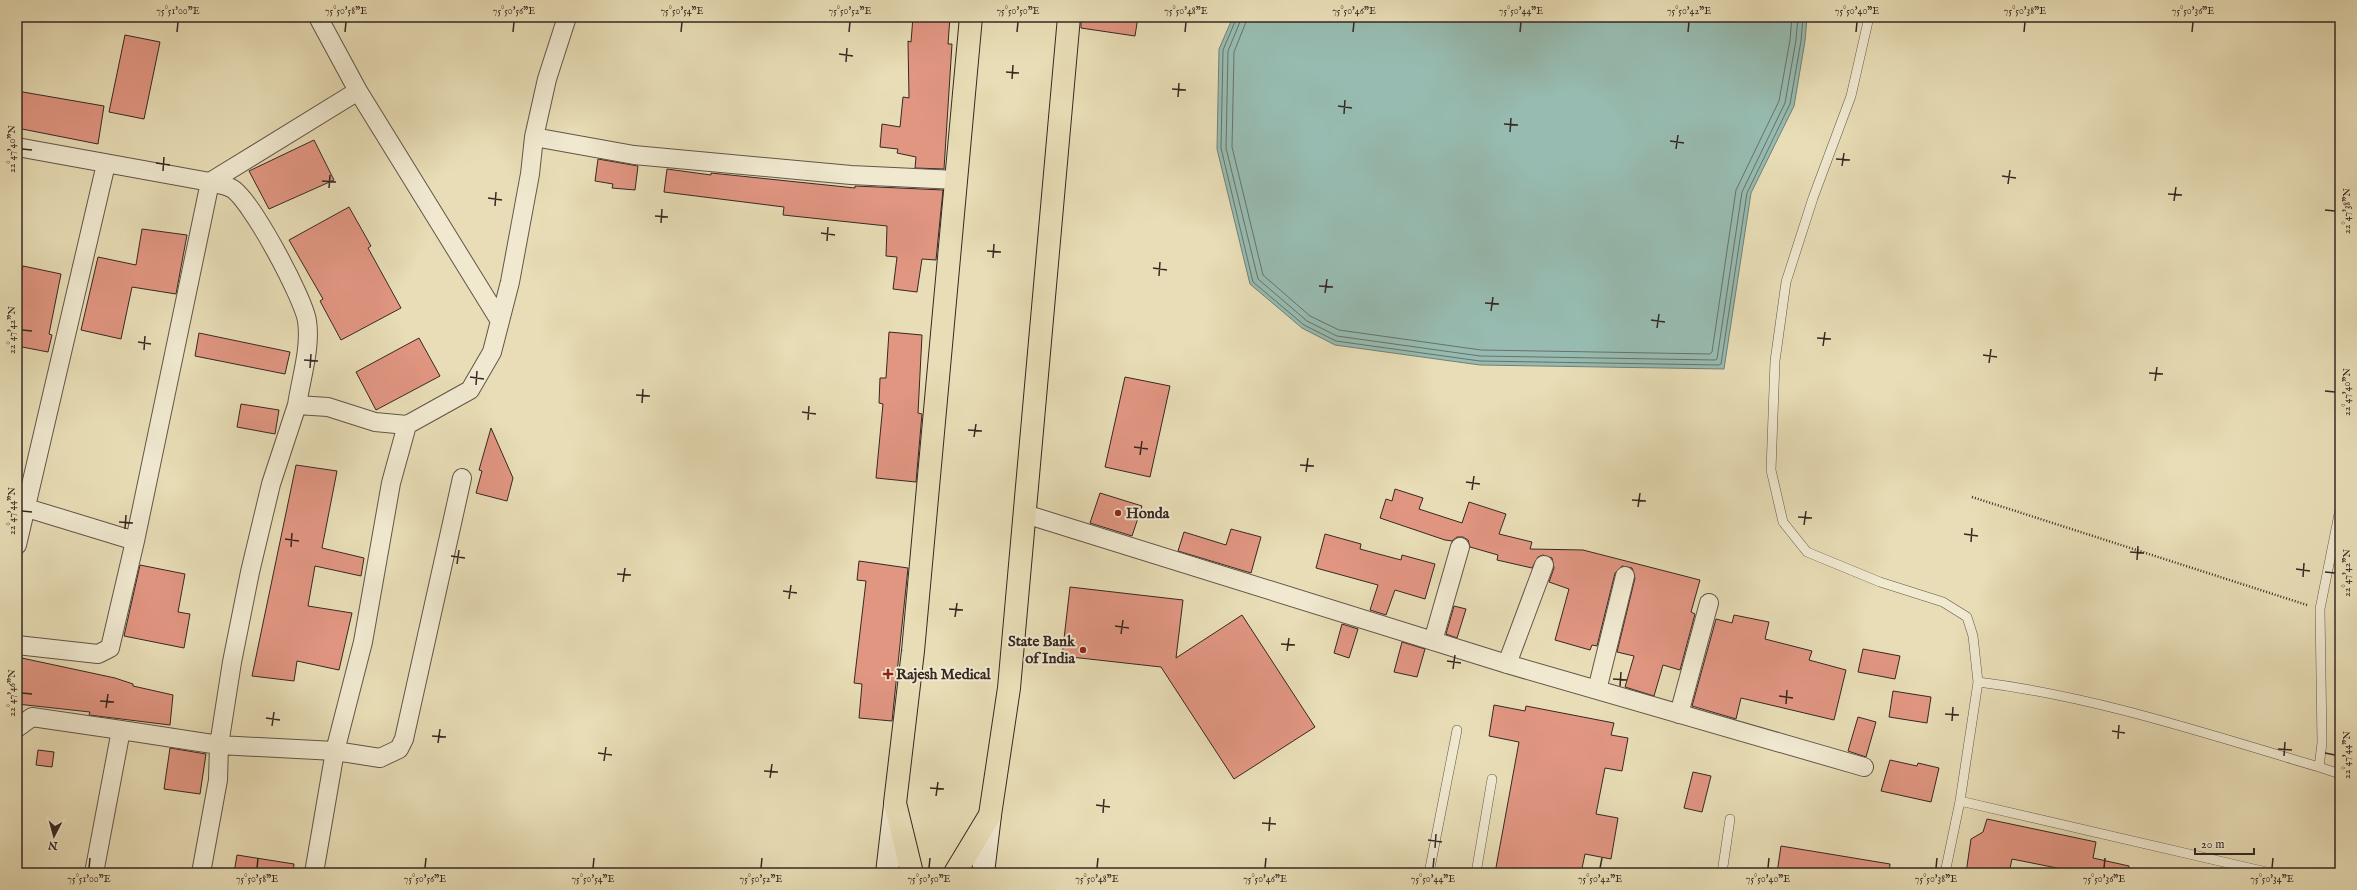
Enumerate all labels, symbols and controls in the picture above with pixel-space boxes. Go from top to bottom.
text: 75°51'00"E [156,5,200,18]
text: 75°50'58"E [325,5,367,18]
text: 75°50'56"E [493,5,535,18]
text: 75°50'54"E [660,5,704,18]
text: 75°50'52"E [829,5,872,18]
text: 75°50'50"E [996,5,1040,18]
text: 75°50'48"E [1164,5,1208,18]
text: 75°50'46"E [1332,5,1376,18]
text: 75°50'44"E [1499,5,1543,18]
text: 75°50'42"E [1667,5,1711,18]
text: 75°50'40"E [1835,5,1879,18]
text: 75°50'38"E [2004,5,2046,18]
text: 75°50'36"E [2172,5,2214,18]
text: 22°47'40"N [6,125,19,173]
text: 22°47'38"N [2341,188,2354,234]
text: 22°47'42"N [6,306,19,354]
text: 22°47'40"N [2341,368,2354,416]
text: 22°47'44"N [6,487,19,535]
place label: Honda [1126,504,1170,523]
marker: Honda [1113,508,1123,518]
text: 22°47'42"N [2341,549,2354,597]
place label: State Bank of India [1008,632,1076,668]
marker: State Bank of India [1078,645,1088,655]
place label: Rajesh Medical [896,665,992,684]
text: 22°47'46"N [6,669,19,717]
marker: Rajesh Medical [883,669,893,679]
text: 22°47'44"N [2341,731,2354,779]
north arrow [34,816,74,856]
scale bar [2195,830,2254,856]
text: N [47,837,60,853]
text: 20 m [2201,837,2224,852]
text: 75°51'00"E [67,873,111,886]
text: 75°50'58"E [236,873,278,886]
text: 75°50'56"E [404,873,446,886]
text: 75°50'54"E [571,873,615,886]
text: 75°50'52"E [740,873,783,886]
text: 75°50'50"E [907,873,951,886]
text: 75°50'48"E [1075,873,1119,886]
text: 75°50'46"E [1243,873,1287,886]
text: 75°50'44"E [1411,873,1455,886]
text: 75°50'42"E [1578,873,1622,886]
text: 75°50'40"E [1746,873,1790,886]
text: 75°50'38"E [1915,873,1957,886]
text: 75°50'36"E [2083,873,2125,886]
text: 75°50'34"E [2250,873,2294,886]

